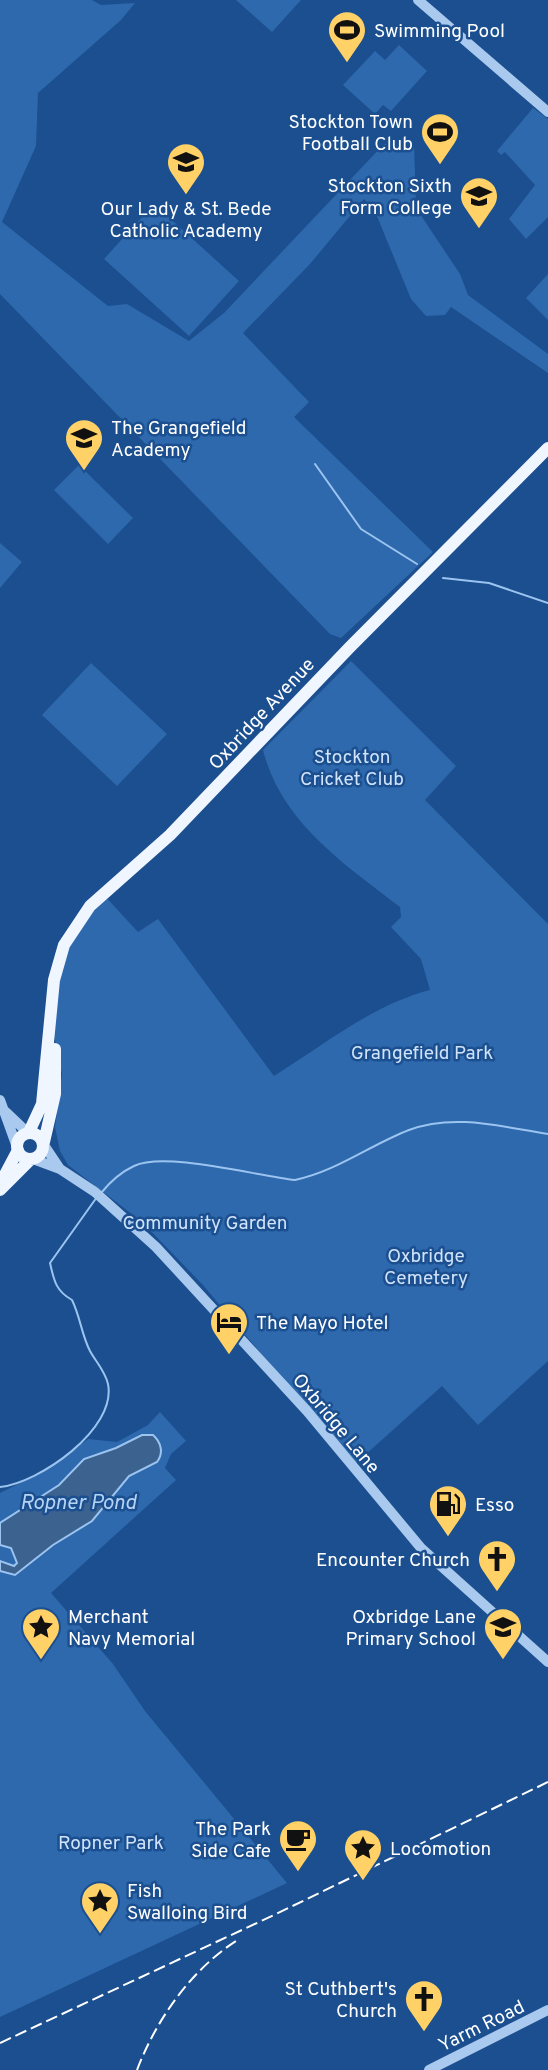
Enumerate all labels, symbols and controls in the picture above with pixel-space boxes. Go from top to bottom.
sports icon: Swimming Pool [326,9,368,64]
place label: Swimming Pool [374,20,505,44]
place label: Stockton Town Football Club [289,111,413,157]
sports icon: Stockton Town Football Club [419,111,461,166]
school or university icon: Our Lady & St. Bede Catholic Academy [165,141,207,196]
place label: Stockton Sixth Form College [328,175,452,221]
school or university icon: Stockton Sixth Form College [458,175,500,230]
place label: Our Lady & St. Bede Catholic Academy [101,198,271,244]
school or university icon: The Grangefield Academy [63,417,105,472]
place label: The Grangefield Academy [111,417,247,463]
street label: Oxbridge Avenue [204,653,321,775]
park label: Stockton Cricket Club [300,746,404,792]
park label: Grangefield Park [351,1042,493,1066]
park label: Community Garden [122,1212,288,1236]
park label: Oxbridge Cemetery [384,1245,468,1291]
hotel icon: The Mayo Hotel [208,1301,250,1356]
place label: The Mayo Hotel [256,1312,388,1336]
street label: Oxbridge Lane [286,1369,384,1479]
fuel station icon: Esso [427,1483,469,1538]
water label: Ropner Pond [20,1490,138,1517]
place label: Esso [475,1494,514,1518]
church icon: Encounter Church [476,1538,518,1593]
place label: Encounter Church [316,1549,470,1573]
place icon: Merchant Navy Memorial [20,1606,62,1661]
place label: Merchant Navy Memorial [68,1606,195,1652]
place label: Oxbridge Lane Primary School [345,1606,476,1652]
school or university icon: Oxbridge Lane Primary School [482,1606,524,1661]
place label: The Park Side Cafe [191,1818,271,1864]
cafe icon: The Park Side Cafe [277,1818,319,1873]
place icon: Locomotion [342,1827,384,1882]
park label: Ropner Park [58,1832,164,1856]
place label: Locomotion [390,1838,491,1862]
place icon: Fish Swalloing Bird [79,1880,121,1935]
place label: Fish Swalloing Bird [127,1880,248,1926]
place label: St Cuthbert's Church [284,1978,397,2024]
church icon: St Cuthbert's Church [403,1978,445,2033]
street label: Yarm Road [435,1996,529,2058]

